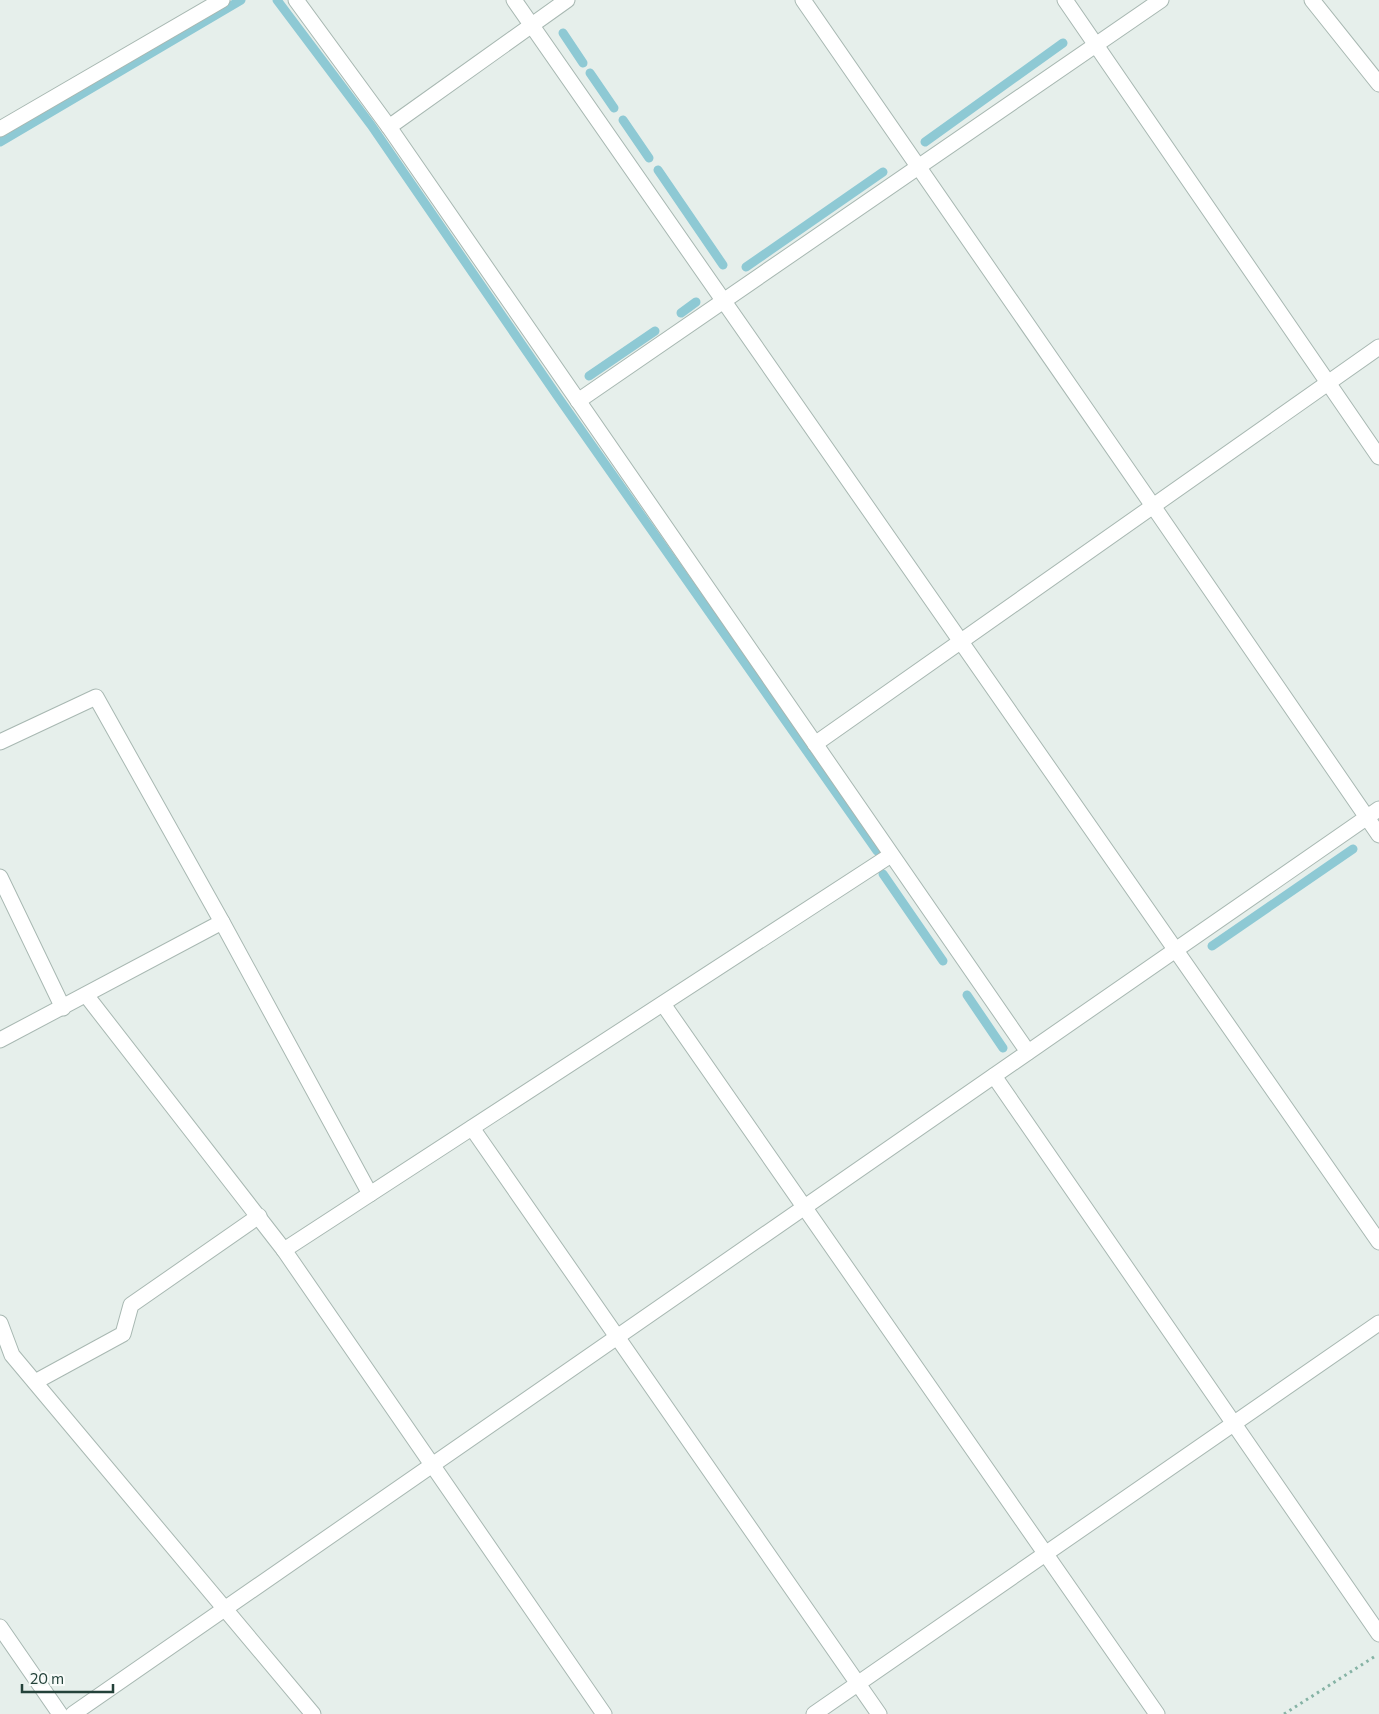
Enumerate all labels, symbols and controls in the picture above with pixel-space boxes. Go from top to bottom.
scale bar [22,1662,114,1694]
text: 20 m [30,1669,64,1687]

